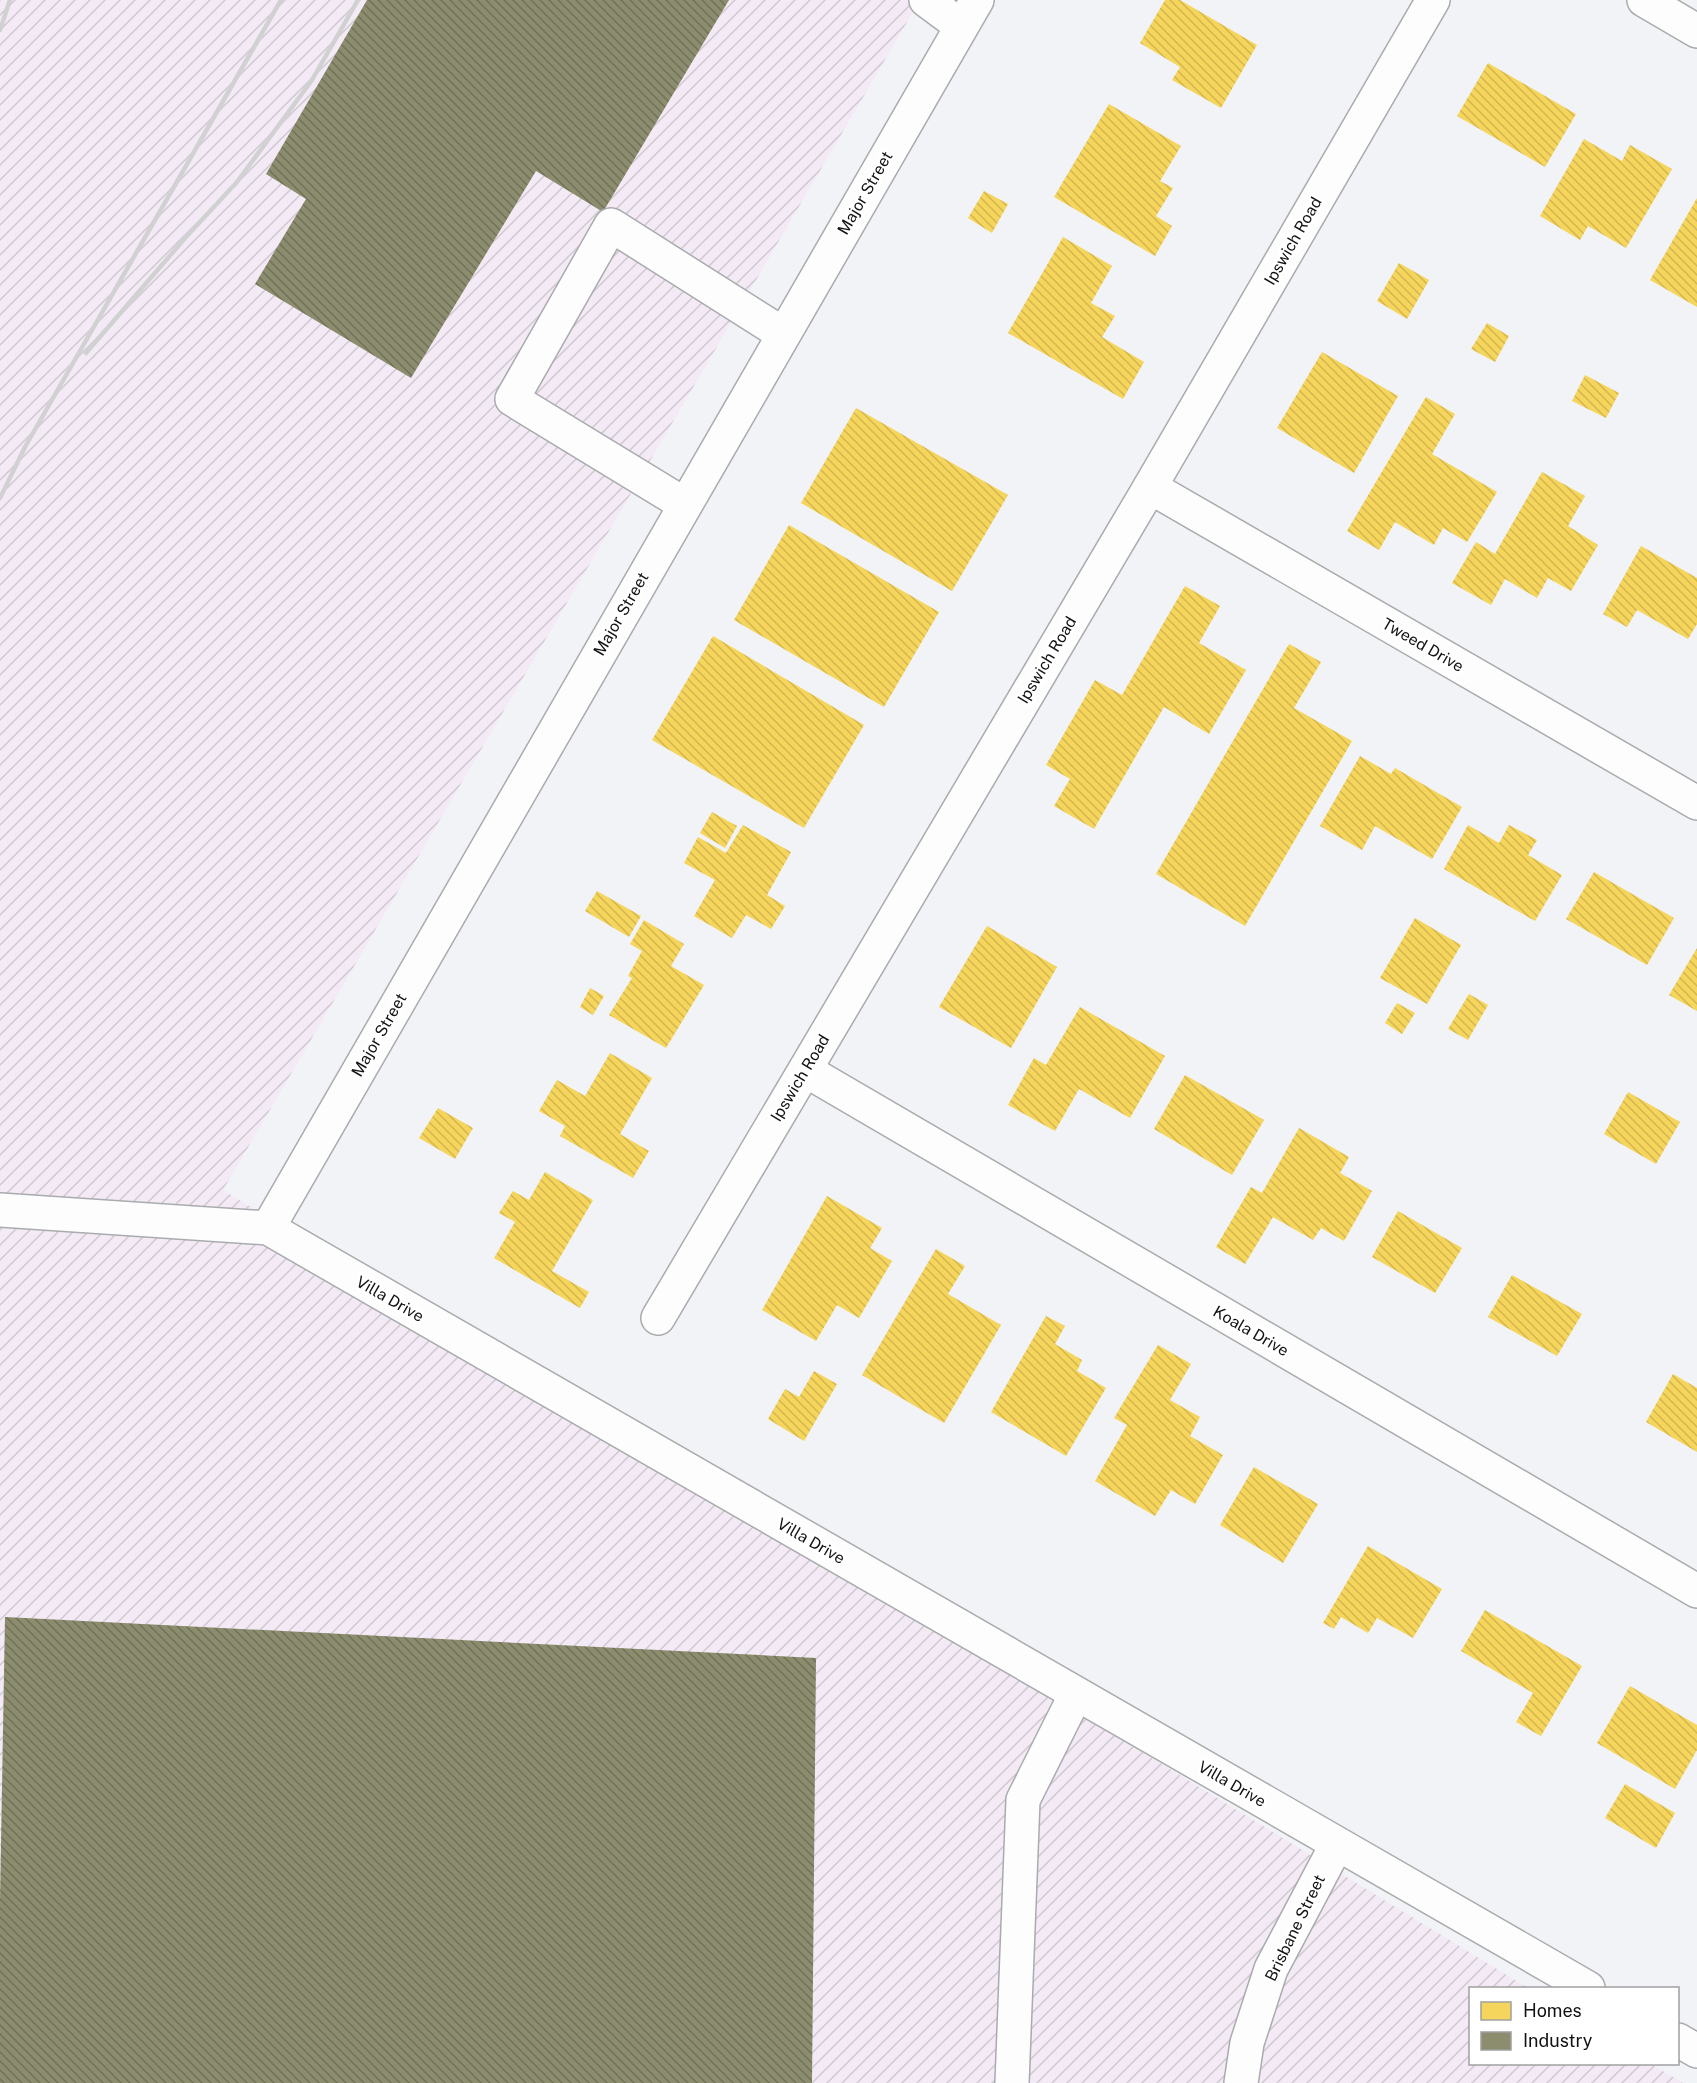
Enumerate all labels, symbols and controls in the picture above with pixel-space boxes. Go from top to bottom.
street label: Major Street [833,148,897,238]
street label: Ipswich Road [1260,194,1326,288]
street label: Major Street [589,569,653,659]
street label: Ipswich Road [1014,613,1080,707]
street label: Tweed Drive [1379,614,1467,676]
street label: Major Street [347,990,411,1080]
street label: Ipswich Road [767,1031,833,1125]
street label: Villa Drive [353,1272,427,1326]
street label: Koala Drive [1210,1302,1292,1360]
street label: Villa Drive [774,1514,848,1568]
street label: Villa Drive [1195,1757,1269,1811]
street label: Brisbane Street [1261,1872,1329,1984]
legend [1469,1987,1679,2065]
text: Homes [1523,2000,1582,2021]
text: Industry [1523,2030,1593,2051]

